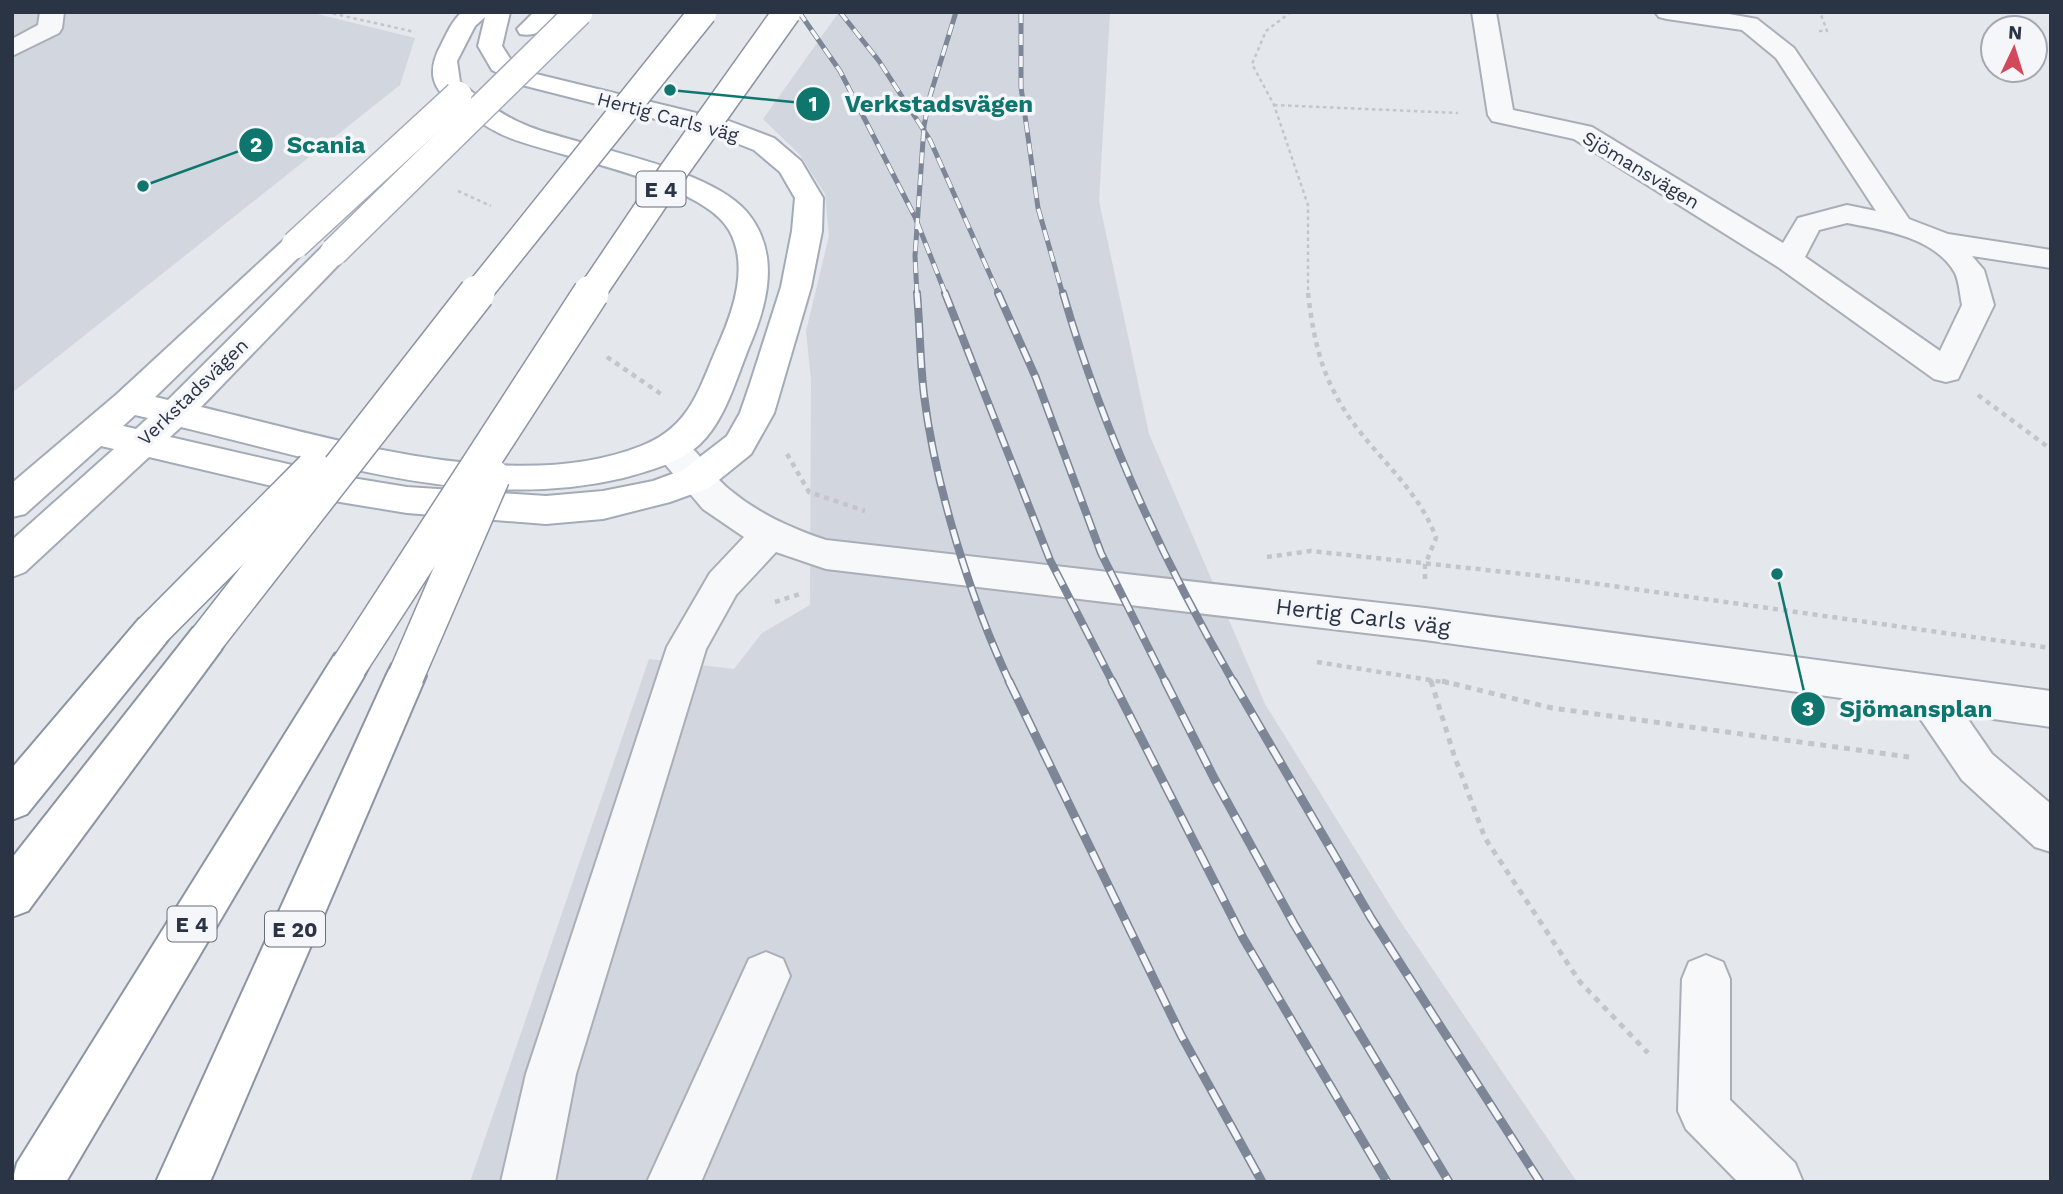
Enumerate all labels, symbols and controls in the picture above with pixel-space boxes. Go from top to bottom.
north arrow [1979,14,2049,84]
text: N [2007,21,2023,45]
callout: Verkstadsvägen [796,82,1047,127]
street label: Hertig Carls väg [595,87,742,147]
text: Verkstadsvägen [845,90,1033,118]
text: 1 [808,91,818,116]
callout: Scania [238,122,380,167]
street label: Sjömansvägen [1578,126,1704,214]
text: Scania [287,131,365,159]
text: 2 [250,132,262,157]
road number: E 4 [636,172,686,206]
street label: Verkstadsvägen [133,334,253,450]
street label: Hertig Carls väg [1274,593,1453,641]
callout: Sjömansplan [1791,687,2007,732]
text: Sjömansplan [1840,695,1992,723]
text: 3 [1802,696,1814,721]
road number: E 4 [168,906,216,942]
road number: E 20 [265,912,325,946]

